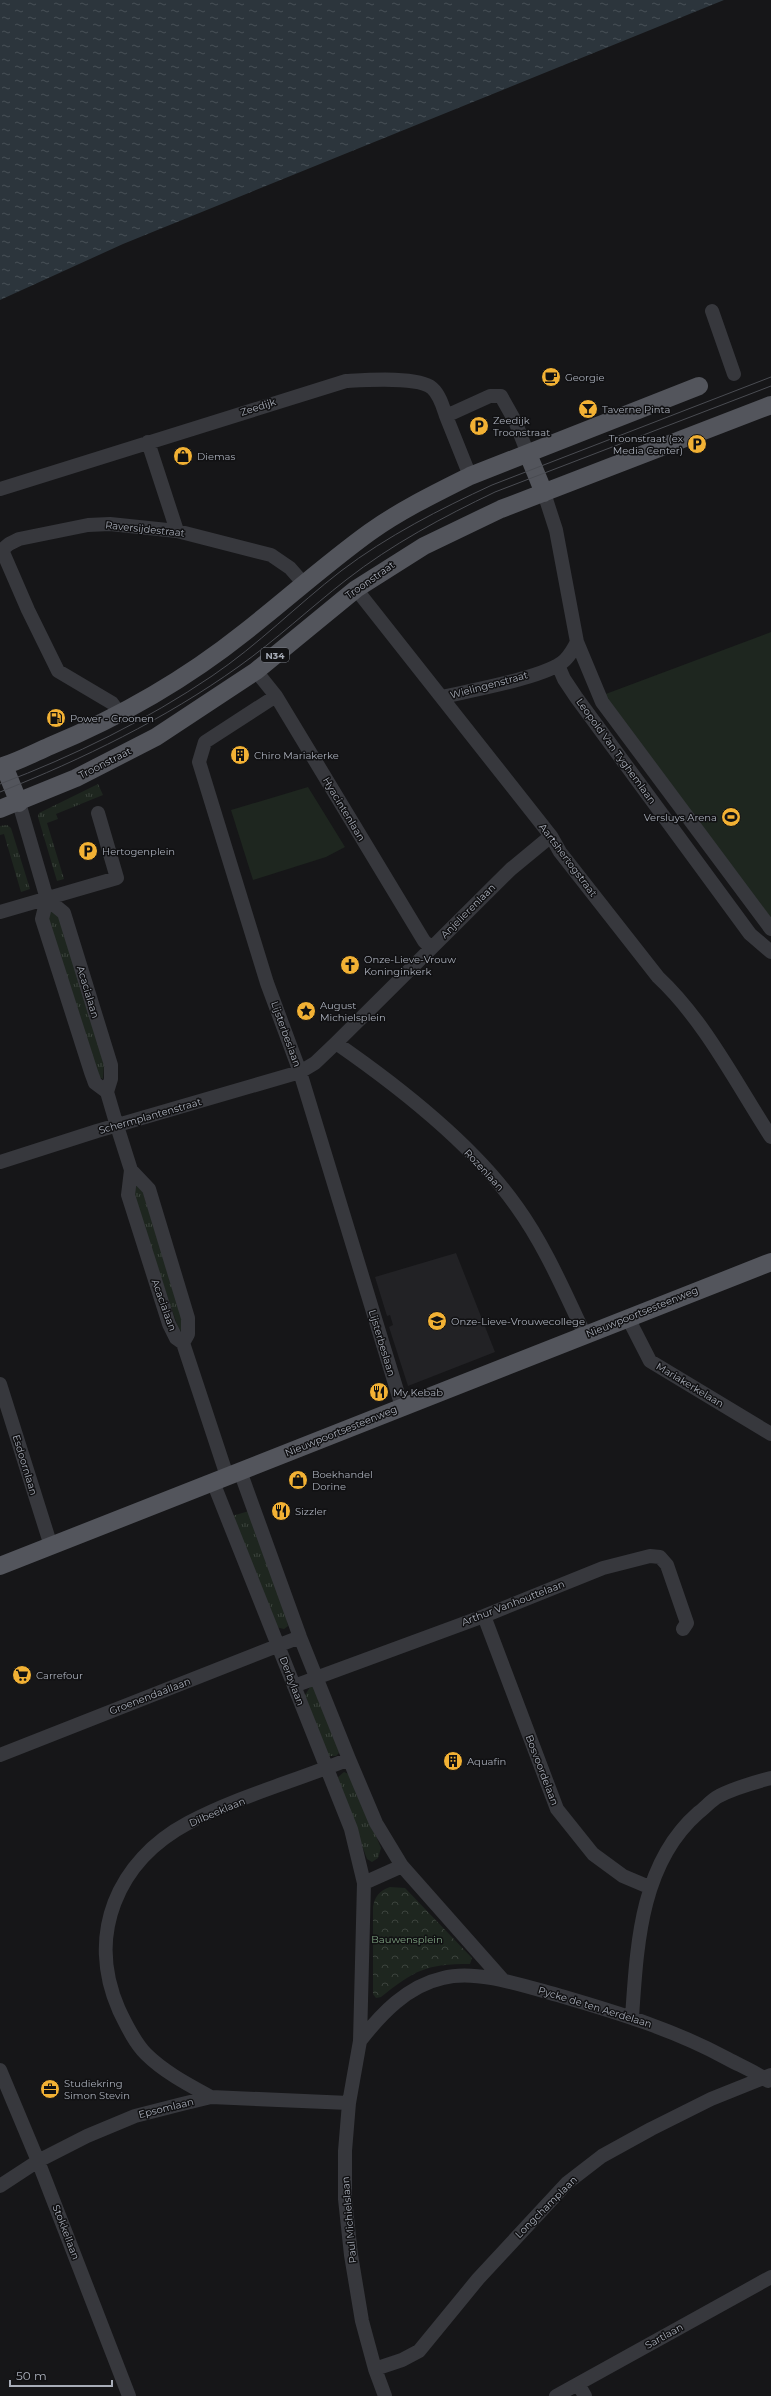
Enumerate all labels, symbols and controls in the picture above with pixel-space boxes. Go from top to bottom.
cafe icon: Georgie [540,366,562,388]
place label: Georgie [565,371,605,384]
street label: Zeedijk [239,395,277,419]
bar icon: Taverne Pinta [577,398,599,420]
place label: Taverne Pinta [602,403,670,416]
place label: Zeedijk Troonstraat [493,414,550,439]
parking icon: Zeedijk Troonstraat [468,415,490,437]
place label: Troonstraat (ex Media Center) [609,432,684,457]
parking icon: Troonstraat (ex Media Center) [686,433,708,455]
shop icon: Diemas [172,445,194,467]
place label: Diemas [197,450,235,463]
street label: Raversijdestraat [105,518,185,540]
street label: Troonstraat [343,558,397,602]
road number: N34 [261,648,289,662]
street label: Wielingenstraat [449,668,529,702]
street label: Leopold Van Tyghemlaan [573,696,659,806]
fuel station icon: Power - Croonen [45,707,67,729]
place label: Power - Croonen [70,712,154,725]
street label: Troonstraat [77,744,133,782]
building icon: Chiro Mariakerke [229,744,251,766]
place label: Chiro Mariakerke [254,749,339,762]
street label: Hyacintenlaan [320,775,368,843]
sports icon: Versluys Arena [720,806,742,828]
place label: Versluys Arena [644,811,717,824]
street label: Aartshertogstraat [536,821,600,899]
parking icon: Hertogenplein [77,840,99,862]
place label: Hertogenplein [102,845,175,858]
street label: Anjelierenlaan [438,881,498,941]
place label: Onze-Lieve-Vrouw Koninginkerk [364,953,456,978]
church icon: Onze-Lieve-Vrouw Koninginkerk [339,954,361,976]
street label: Acacialaan [74,964,102,1020]
street label: Lijsterbeslaan [268,999,304,1069]
place label: August Michielsplein [320,999,386,1024]
place icon: August Michielsplein [295,1000,317,1022]
street label: Schermplantenstraat [97,1095,203,1137]
street label: Rozenlaan [461,1146,507,1194]
street label: Acacialaan [149,1277,179,1333]
street label: Nieuwpoortsesteenweg [584,1284,700,1340]
street label: Lijsterbeslaan [366,1308,398,1378]
school or university icon: Onze-Lieve-Vrouwecollege [426,1310,448,1332]
place label: Onze-Lieve-Vrouwecollege [451,1315,585,1328]
street label: Mariakerkelaan [654,1360,726,1410]
restaurant icon: My Kebab [368,1381,390,1403]
place label: My Kebab [393,1386,443,1399]
street label: Nieuwpoortsesteenweg [283,1403,399,1459]
street label: Esdoornlaan [10,1433,40,1497]
place label: Boekhandel Dorine [312,1468,373,1493]
shop icon: Boekhandel Dorine [287,1469,309,1491]
restaurant icon: Sizzler [270,1500,292,1522]
place label: Sizzler [295,1505,327,1518]
street label: Arthur Vanhouttelaan [460,1577,566,1629]
street label: Derbylaan [277,1655,307,1707]
supermarket icon: Carrefour [11,1664,33,1686]
place label: Carrefour [36,1669,83,1682]
street label: Groenendaallaan [108,1675,192,1717]
street label: Bosvoordelaan [523,1733,561,1807]
building icon: Aquafin [442,1750,464,1772]
place label: Aquafin [467,1755,506,1768]
street label: Dilbeeklaan [187,1794,247,1830]
park label: Bauwensplein [371,1933,443,1946]
street label: Pycke de ten Aerdelaan [537,1983,653,2031]
place label: Studiekring Simon Stevin [64,2077,130,2102]
office icon: Studiekring Simon Stevin [39,2078,61,2100]
street label: Epsomlaan [137,2095,195,2121]
street label: Longchamplaan [512,2173,580,2241]
street label: Paul Michielslaan [339,2176,359,2264]
street label: Stokkellaan [50,2203,82,2261]
street label: Sartlaan [643,2320,685,2352]
scale bar [10,2362,112,2388]
text: 50 m [16,2368,47,2383]

